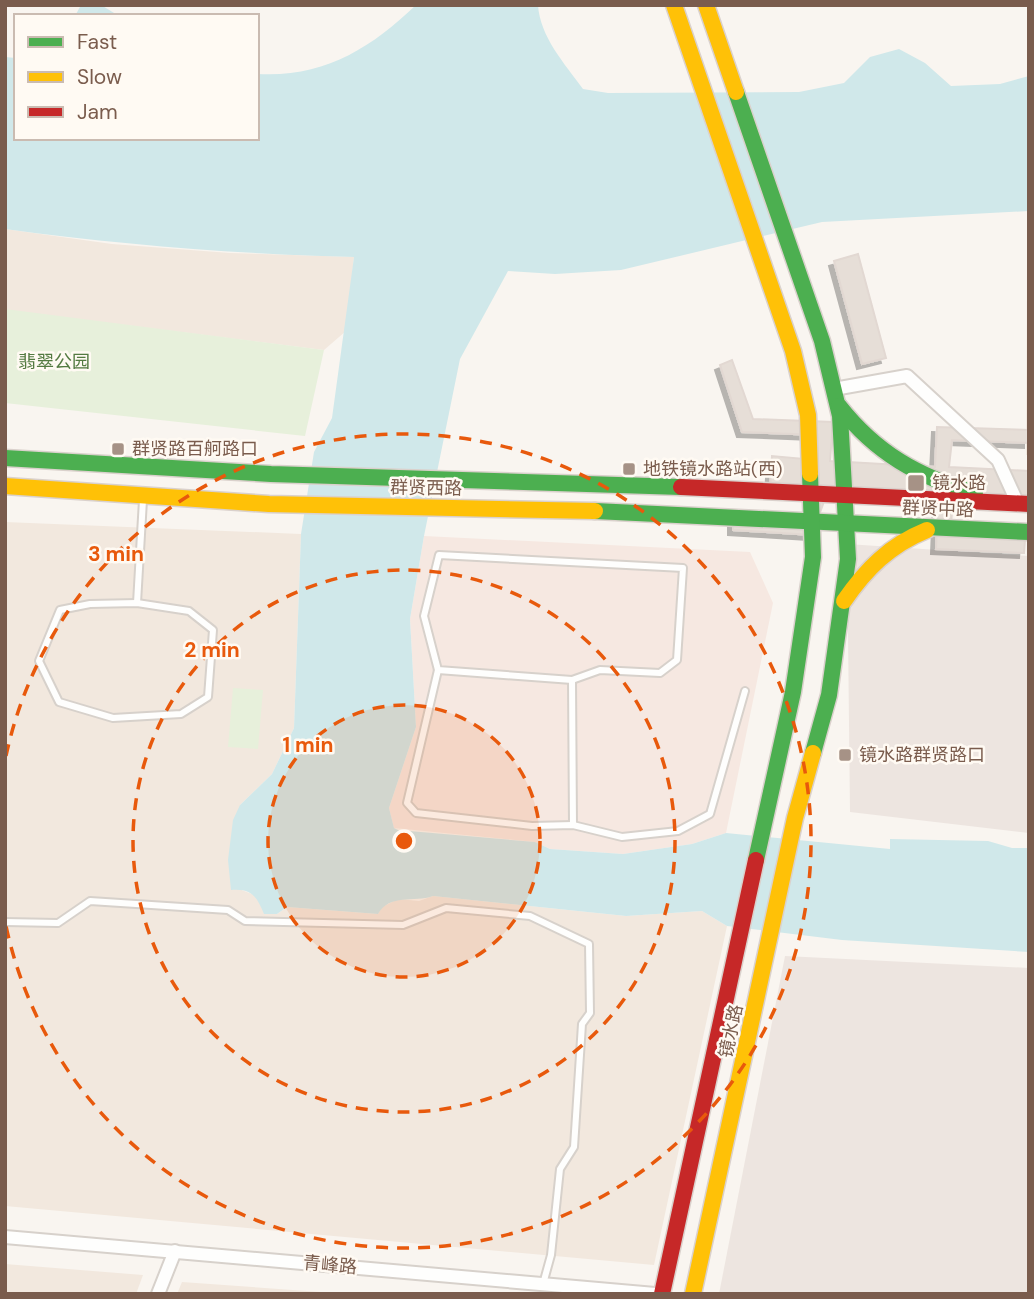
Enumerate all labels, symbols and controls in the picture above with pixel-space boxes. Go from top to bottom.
legend [14,14,259,140]
text: Fast [77,28,117,56]
text: Slow [77,63,122,91]
text: Jam [77,98,118,126]
park label: 翡翠公园 [18,350,90,374]
place label: 群贤路百舸路口 [132,437,258,461]
marker: 群贤路百舸路口 [110,441,126,457]
place label: 地铁镜水路站(西) [643,457,782,481]
marker: 地铁镜水路站(西) [621,461,637,477]
place label: 镜水路 [932,471,986,495]
marker: 镜水路 [906,473,926,493]
street label: 群贤西路 [390,475,462,501]
street label: 群贤中路 [902,496,974,522]
text: 3 min [88,540,144,568]
text: 2 min [184,636,240,664]
text: 1 min [282,731,334,759]
place label: 镜水路群贤路口 [859,743,985,767]
marker: 镜水路群贤路口 [837,747,853,763]
centre of rings [392,829,416,853]
street label: 镜水路 [714,1002,748,1060]
street label: 青峰路 [302,1251,358,1279]

